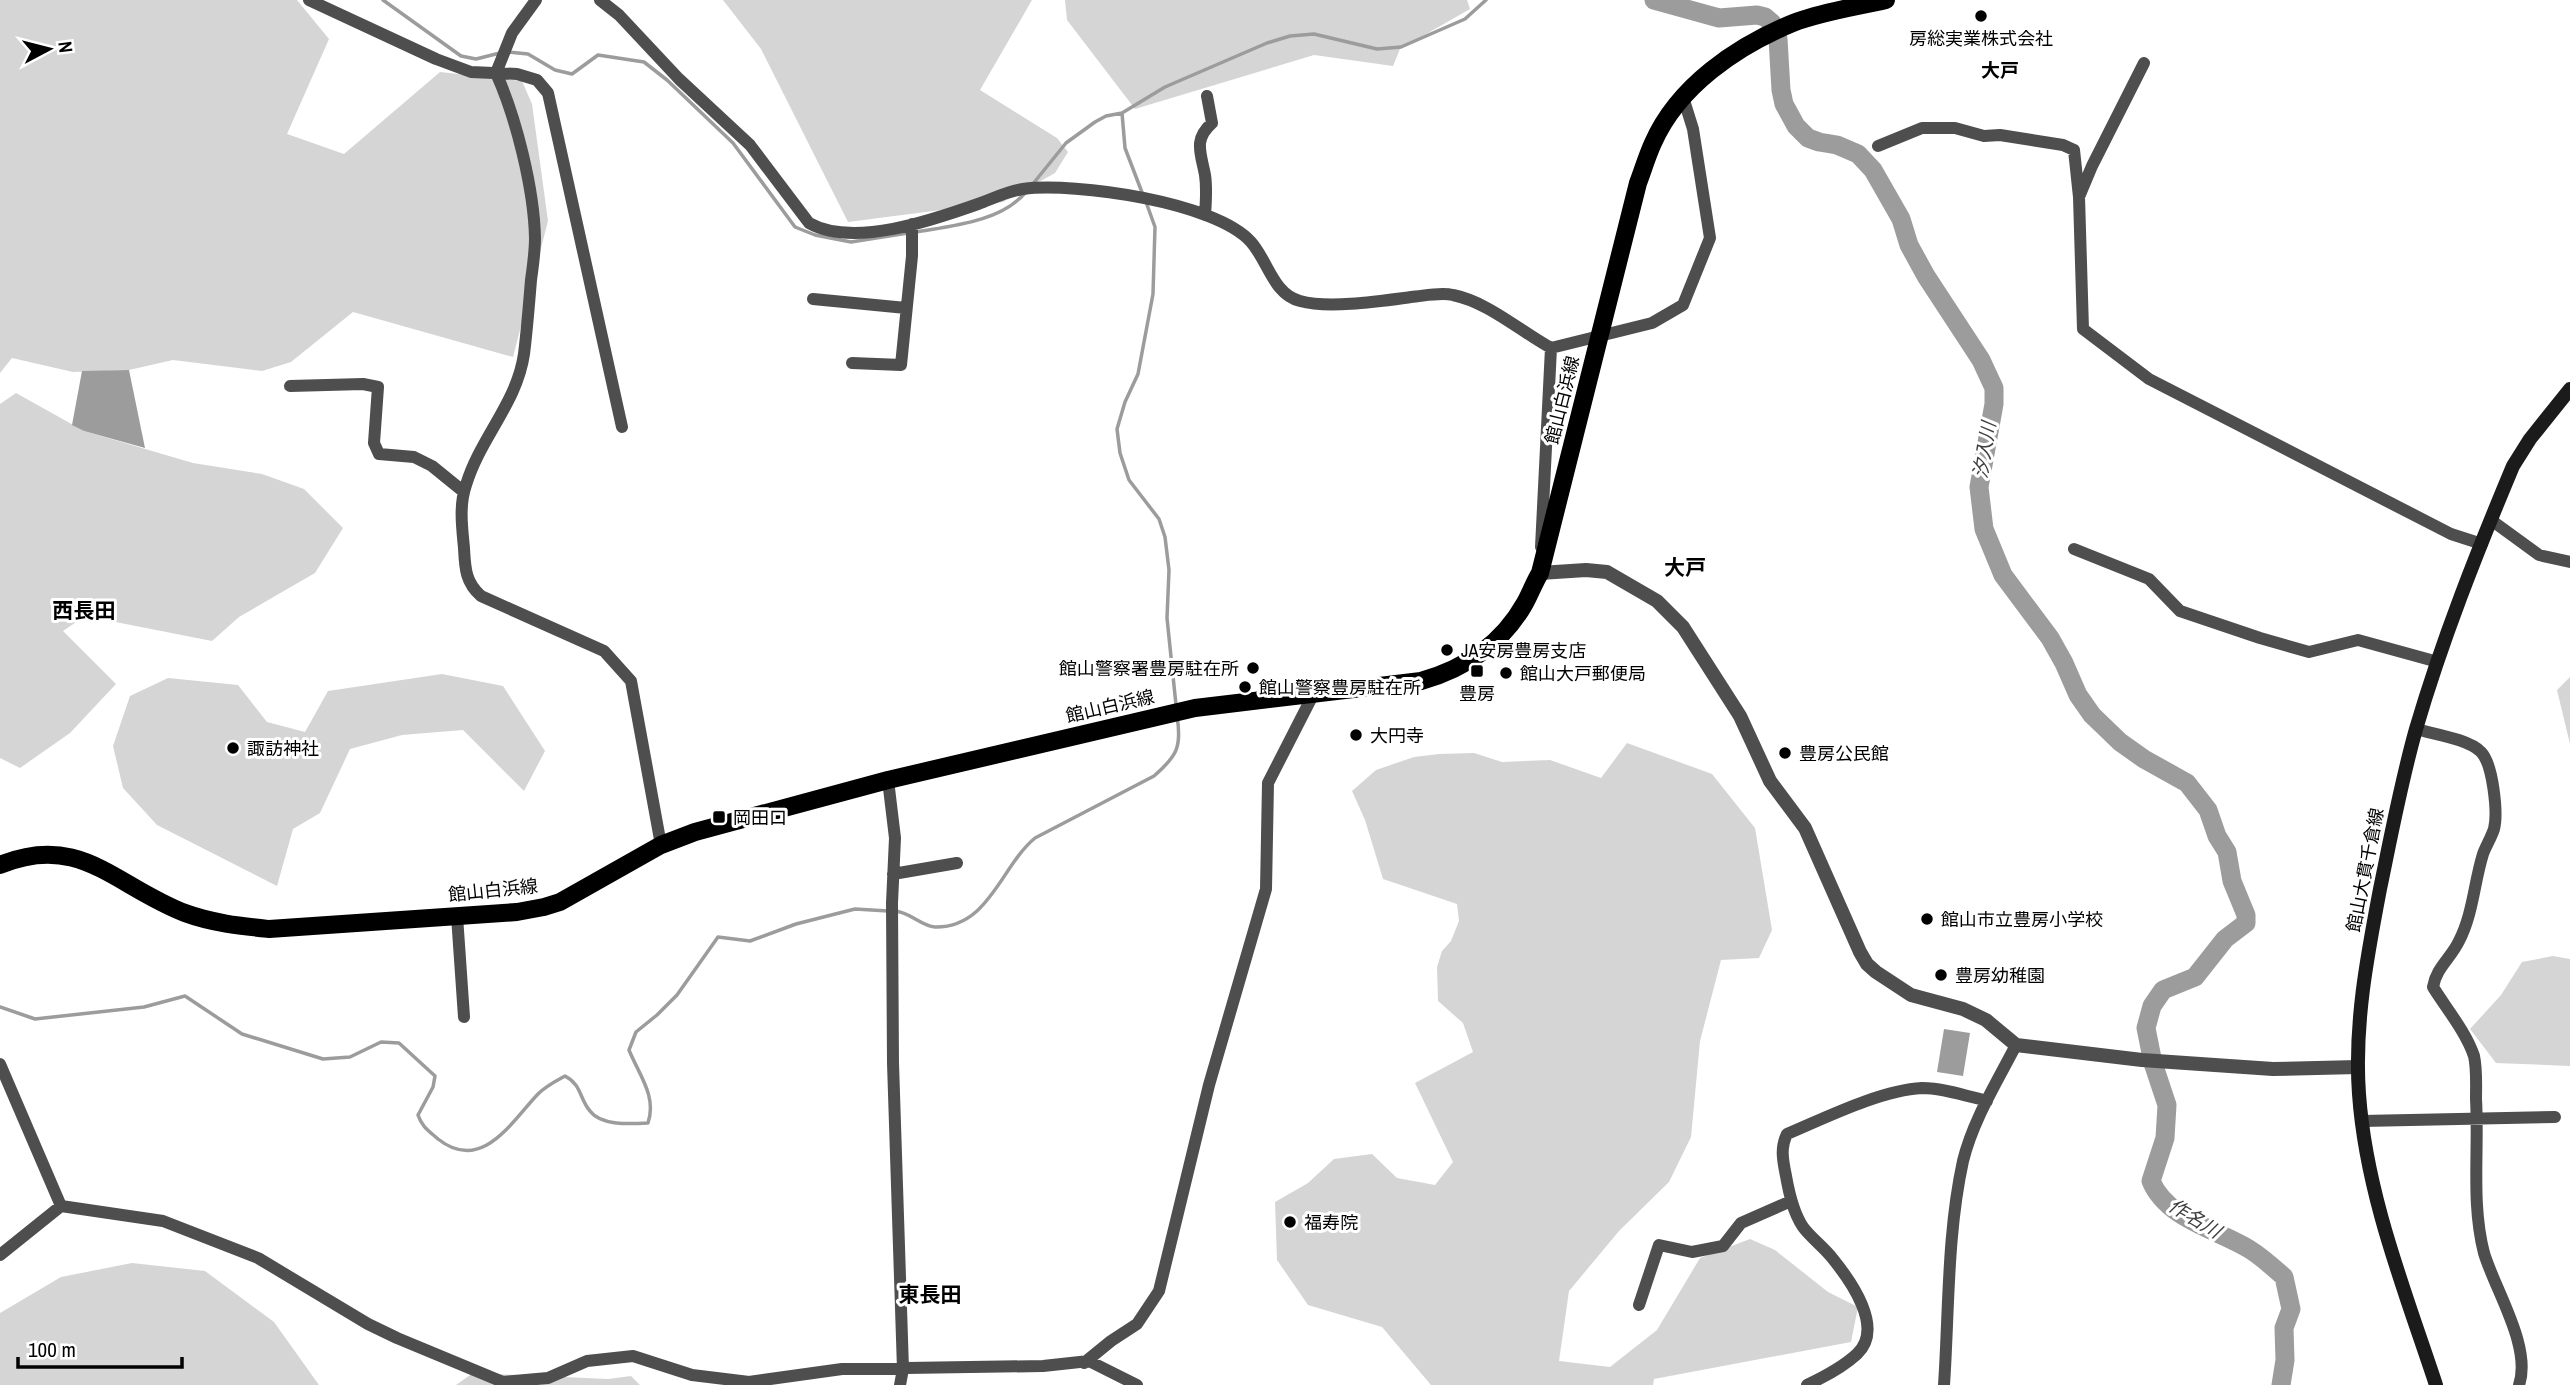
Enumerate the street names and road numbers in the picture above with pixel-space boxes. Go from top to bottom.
street label: 館山白浜線 [1539,353,1585,447]
street label: 館山白浜線 [1063,684,1157,728]
street label: 館山大貫千倉線 [2341,806,2389,934]
street label: 館山白浜線 [447,873,539,907]

